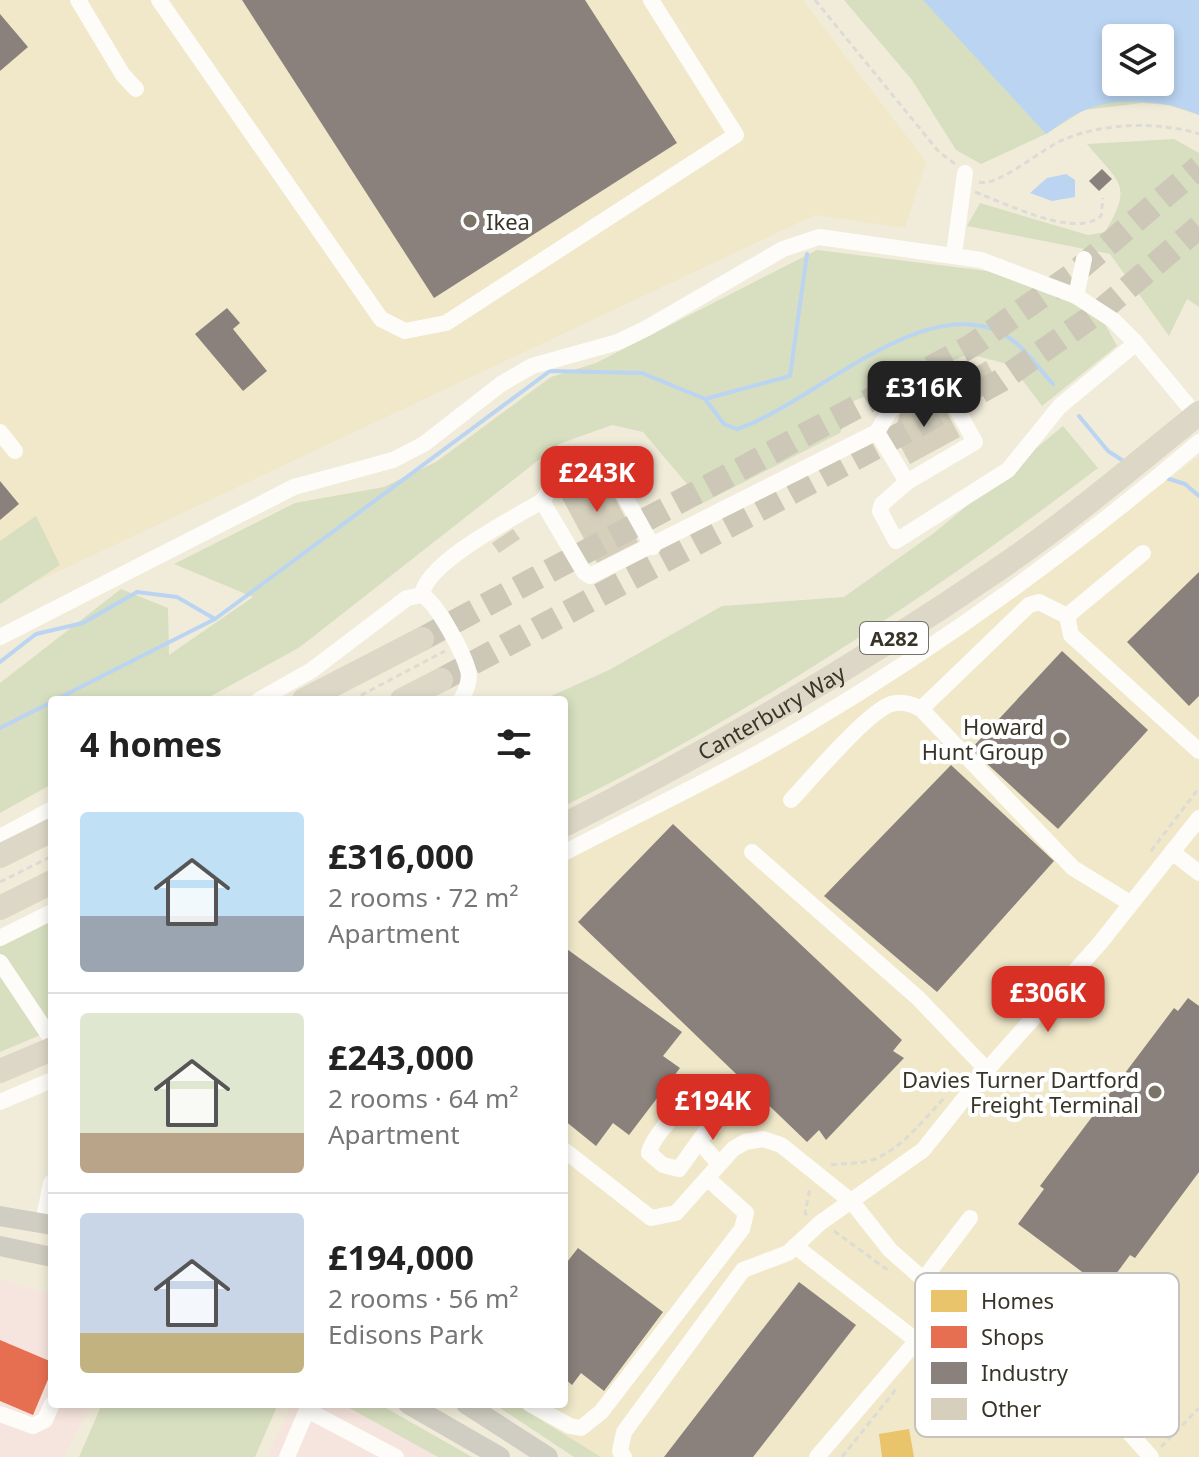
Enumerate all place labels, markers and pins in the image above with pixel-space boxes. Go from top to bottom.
place label: Ikea [486,206,530,236]
marker: Ikea [461,212,479,230]
pin: £316K [868,361,980,429]
pin: £243K [541,446,653,514]
place label: Howard Hunt Group [922,711,1044,766]
marker: Howard Hunt Group [1051,730,1069,748]
pin: £306K [992,966,1104,1034]
place label: Davies Turner Dartford Freight Terminal [902,1064,1139,1119]
pin: £194K [657,1074,769,1142]
marker: Davies Turner Dartford Freight Terminal [1146,1083,1164,1101]

